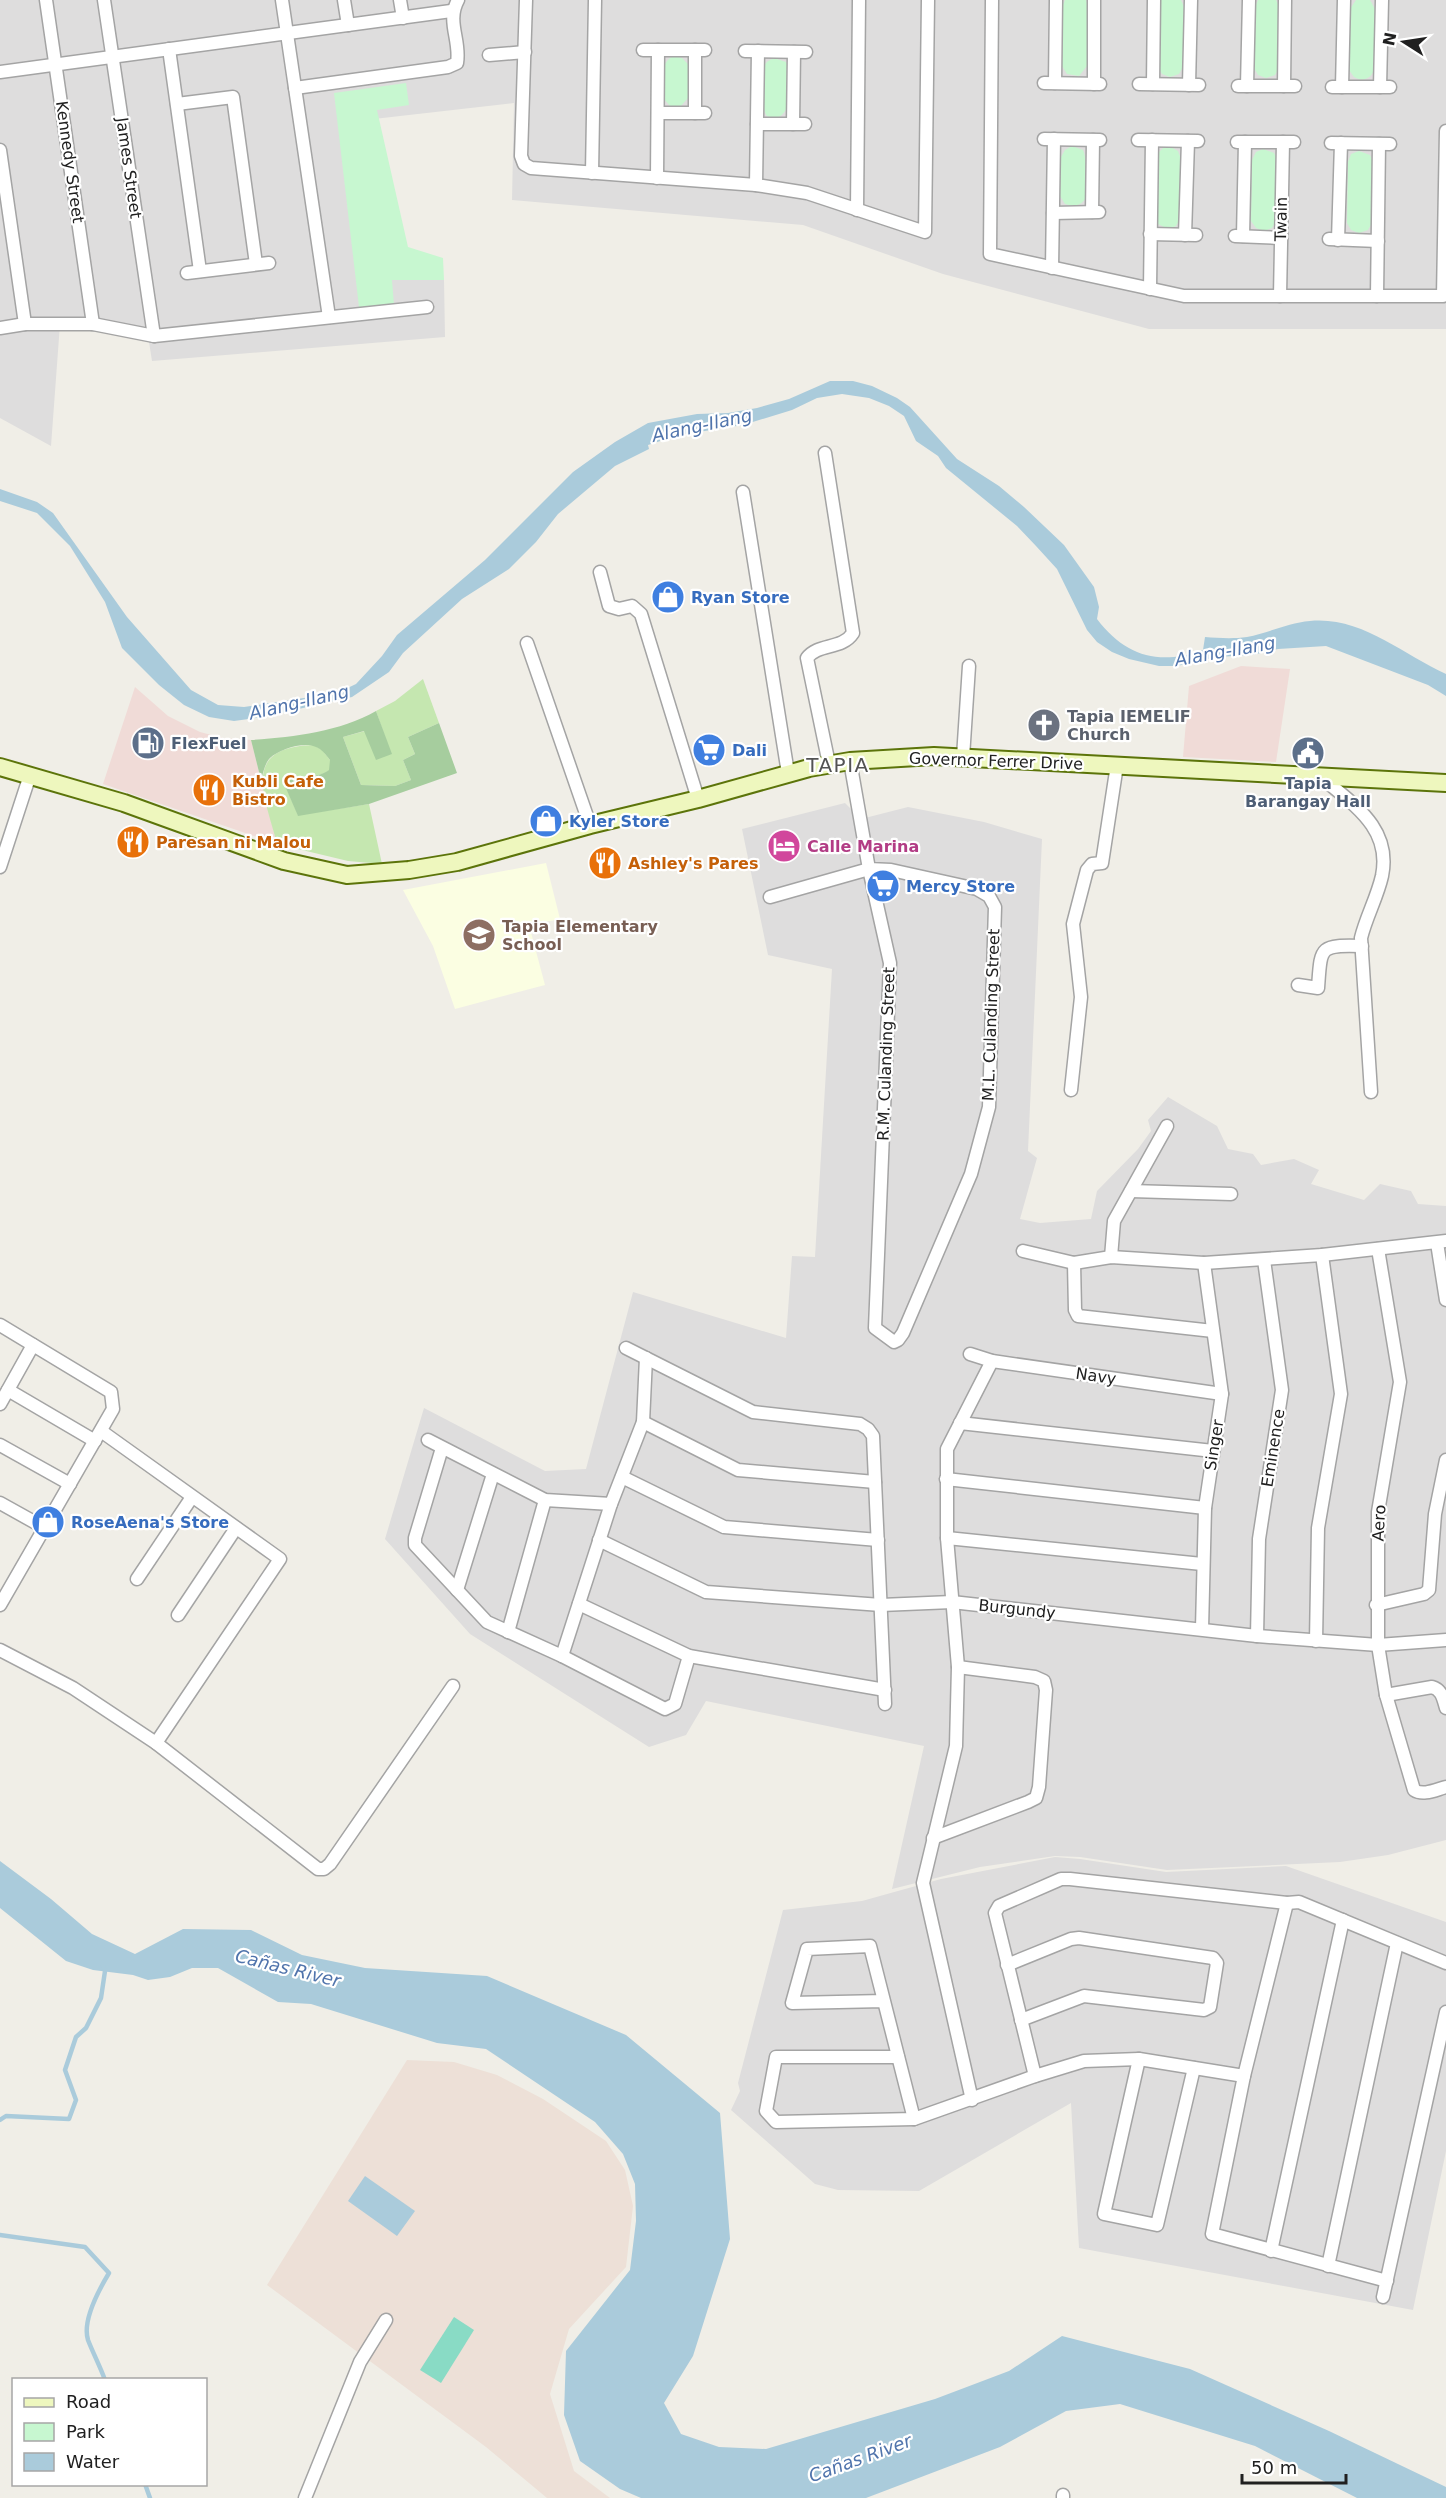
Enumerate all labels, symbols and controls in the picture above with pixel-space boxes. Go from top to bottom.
north arrow [1374,12,1434,72]
text: N [1379,30,1401,48]
street label: Kennedy Street [52,100,88,224]
street label: James Street [112,115,146,220]
street label: Twain [1271,197,1291,242]
water label: Alang-Ilang [649,404,754,446]
shop icon: Ryan Store [650,579,686,615]
place label: Ryan Store [691,588,790,607]
water label: Alang-Ilang [1172,632,1277,670]
water label: Alang-Ilang [246,680,351,724]
church icon: Tapia IEMELIF Church [1026,707,1062,743]
place label: Tapia IEMELIF Church [1067,707,1191,744]
fuel station icon: FlexFuel [130,725,166,761]
supermarket icon: Dali [691,732,727,768]
place label: FlexFuel [171,734,246,753]
public building icon: Tapia Barangay Hall [1290,735,1326,771]
place label: Dali [732,741,767,760]
street label: Governor Ferrer Drive [909,748,1083,774]
district label: TAPIA [805,753,870,777]
restaurant icon: Kubli Cafe Bistro [191,772,227,808]
place label: Kubli Cafe Bistro [232,772,324,809]
place label: Tapia Barangay Hall [1245,774,1371,811]
shop icon: Kyler Store [528,803,564,839]
place label: Kyler Store [569,812,670,831]
restaurant icon: Paresan ni Malou [115,824,151,860]
hotel icon: Calle Marina [766,828,802,864]
place label: Paresan ni Malou [156,833,311,852]
place label: Calle Marina [807,837,919,856]
restaurant icon: Ashley's Pares [587,845,623,881]
place label: Ashley's Pares [628,854,758,873]
supermarket icon: Mercy Store [865,868,901,904]
place label: Mercy Store [906,877,1015,896]
school or university icon: Tapia Elementary School [461,917,497,953]
place label: Tapia Elementary School [502,917,658,954]
street label: M.L. Culanding Street [978,929,1004,1101]
street label: R.M. Culanding Street [873,967,899,1141]
street label: Navy [1075,1364,1117,1388]
street label: Eminence [1257,1408,1289,1488]
street label: Singer [1201,1418,1227,1472]
shop icon: RoseAena's Store [30,1504,66,1540]
street label: Aero [1369,1504,1389,1542]
place label: RoseAena's Store [71,1513,229,1532]
street label: Burgundy [977,1596,1057,1622]
water label: Cañas River [233,1945,344,1992]
legend [12,2378,207,2486]
text: Road [66,2391,111,2412]
text: Park [66,2421,105,2442]
water label: Cañas River [806,2429,916,2486]
scale bar [1242,2447,1346,2485]
text: Water [66,2451,120,2472]
text: 50 m [1251,2457,1297,2478]

